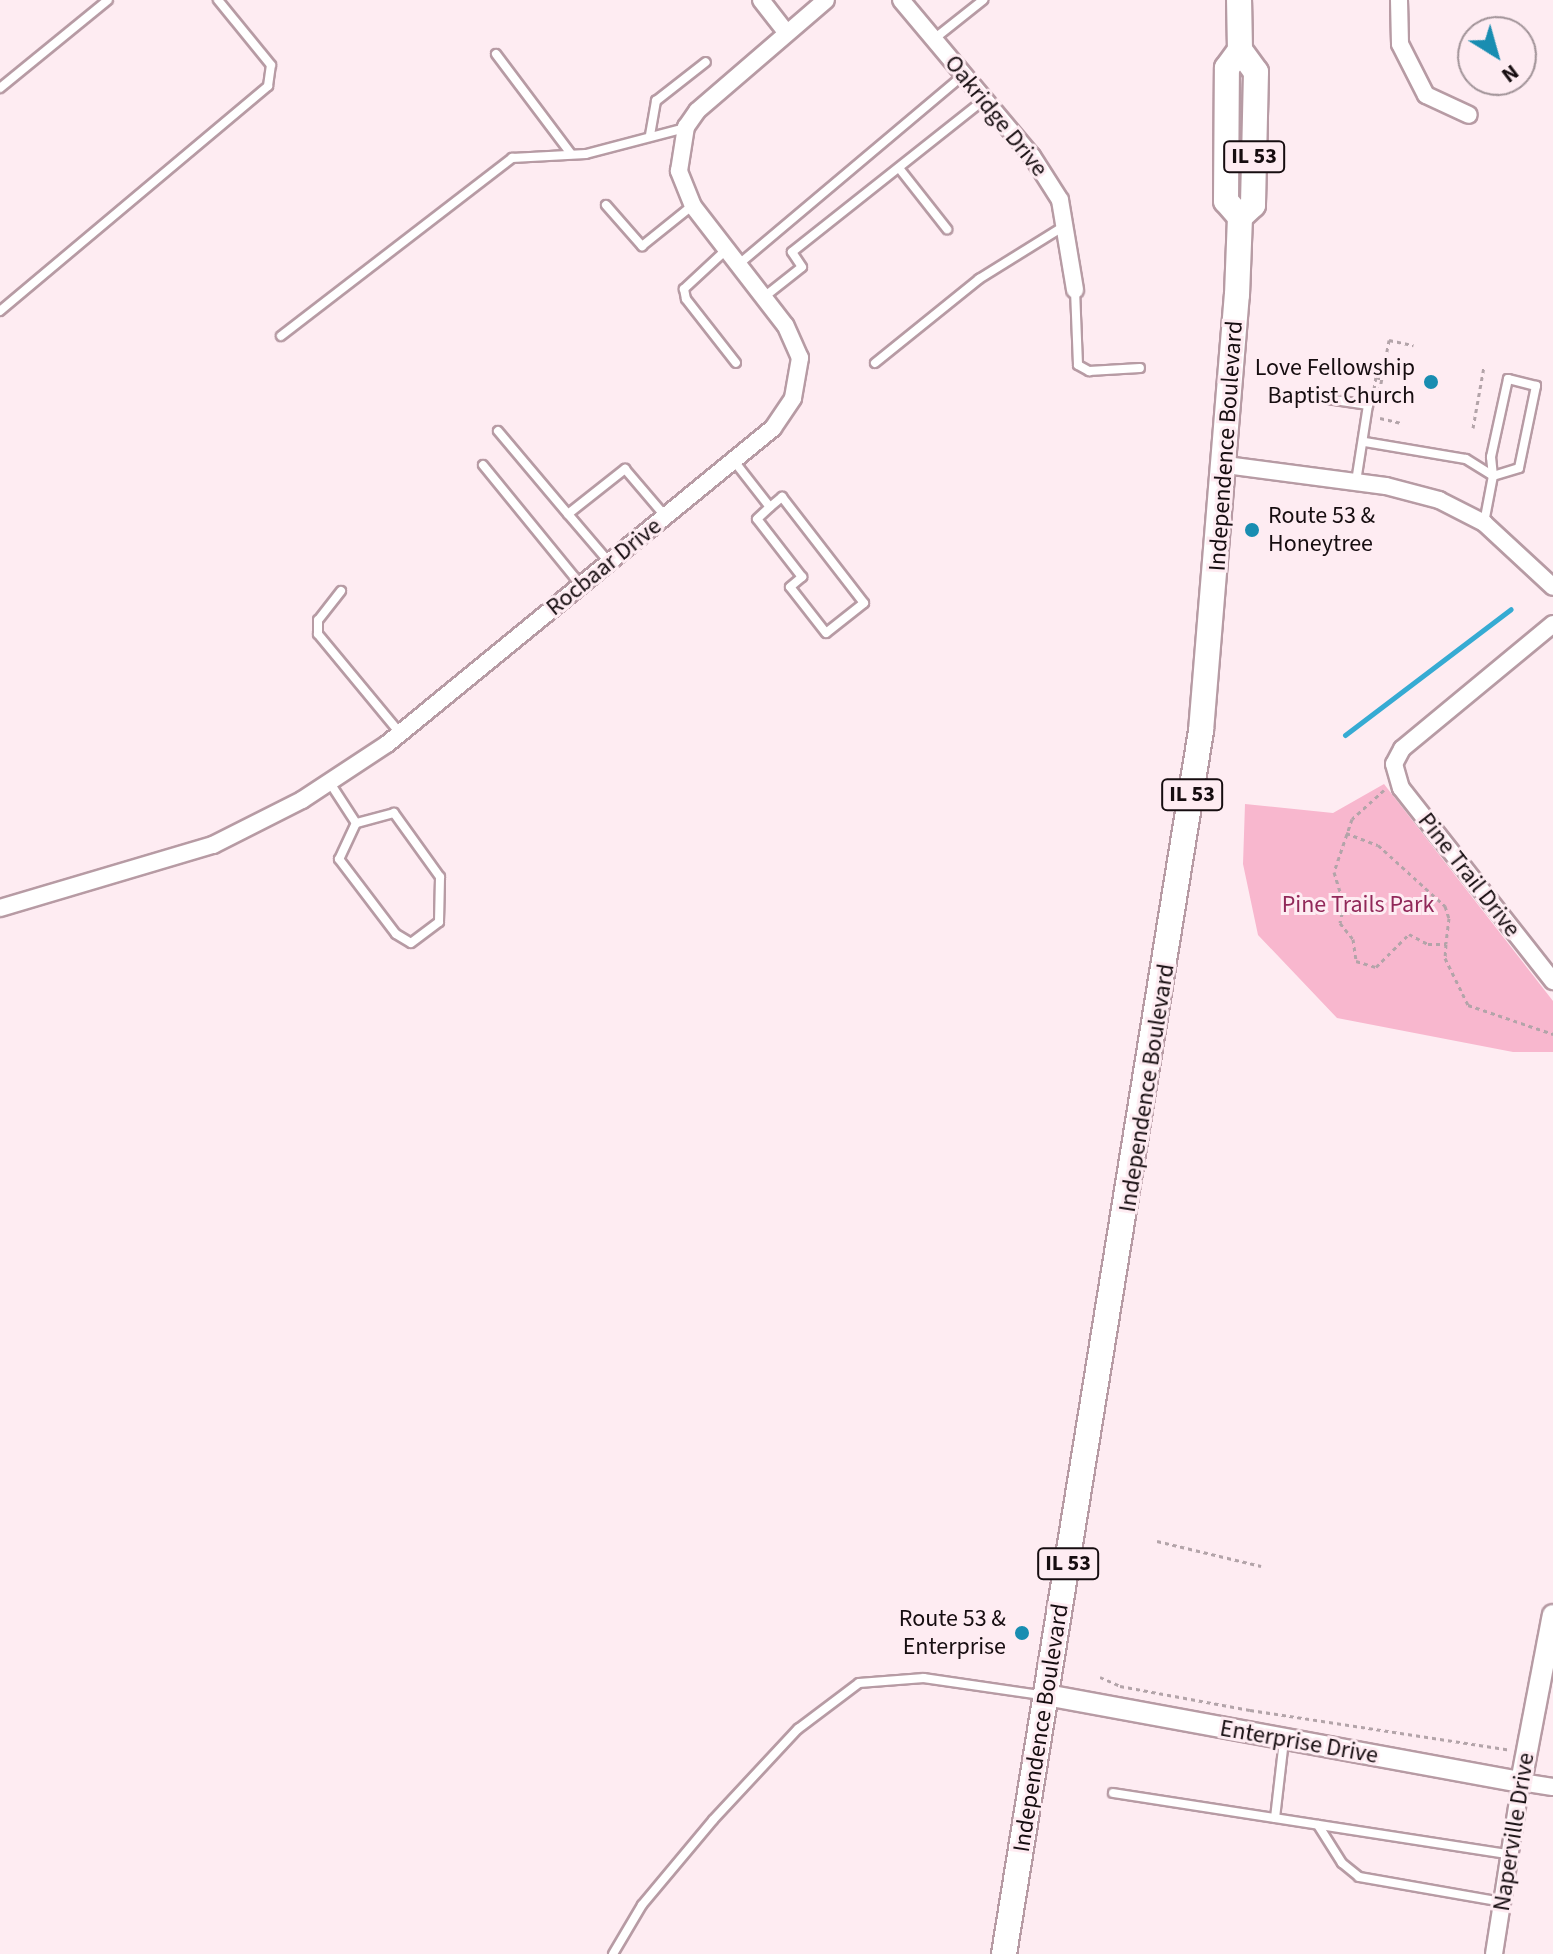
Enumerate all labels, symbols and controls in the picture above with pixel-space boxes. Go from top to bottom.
north arrow [1457,16,1537,96]
street label: Oakridge Drive [938,49,1054,183]
text: N [1495,56,1526,91]
road number: IL 53 [1222,139,1286,175]
street label: Independence Boulevard [1203,320,1249,572]
place label: Love Fellowship Baptist Church [1255,354,1415,410]
marker: Love Fellowship Baptist Church [1422,373,1440,391]
place label: Route 53 & Honeytree [1268,502,1375,558]
street label: Rocbaar Drive [541,512,667,622]
marker: Route 53 & Honeytree [1243,521,1261,539]
road number: IL 53 [1160,777,1224,813]
street label: Pine Trail Drive [1412,807,1526,943]
park label: Pine Trails Park [1282,891,1434,919]
street label: Independence Boulevard [1113,962,1181,1214]
road number: IL 53 [1036,1546,1100,1582]
street label: Independence Boulevard [1007,1602,1075,1854]
place label: Route 53 & Enterprise [899,1605,1006,1661]
marker: Route 53 & Enterprise [1013,1624,1031,1642]
street label: Enterprise Drive [1218,1714,1380,1770]
street label: Naperville Drive [1487,1751,1541,1913]

